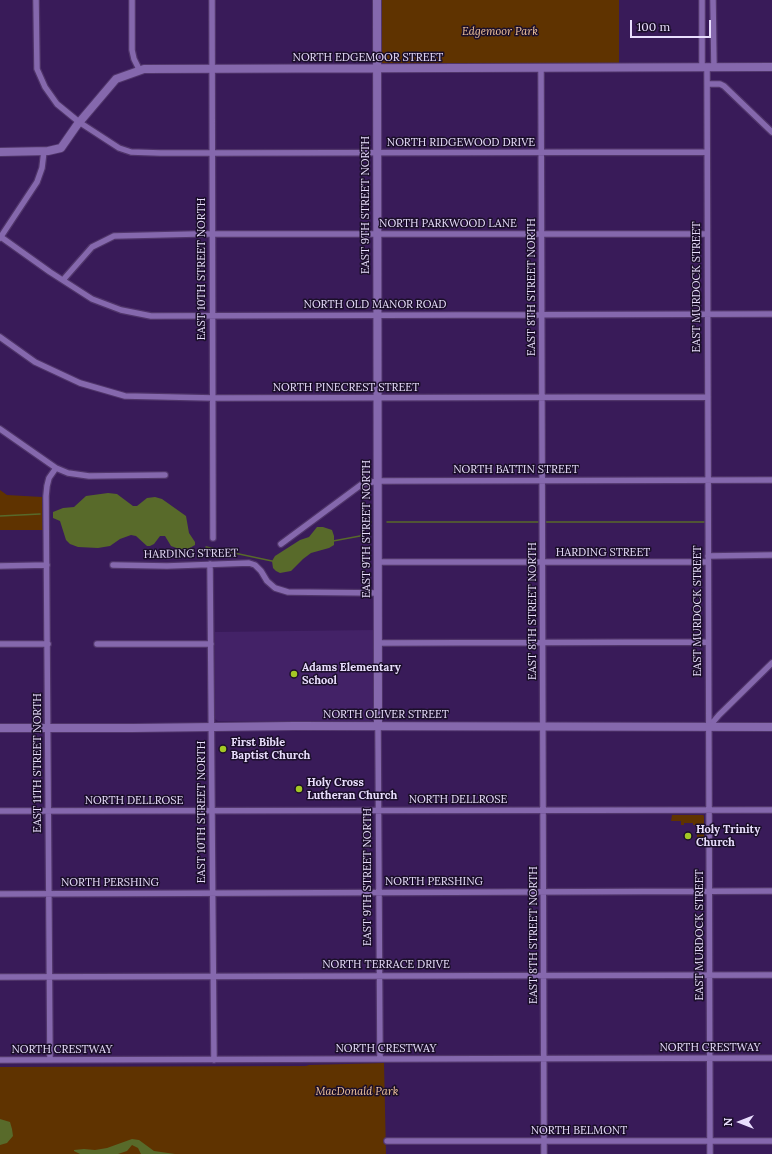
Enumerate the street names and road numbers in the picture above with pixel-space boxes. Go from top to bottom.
street label: NORTH EDGEMOOR STREET [293,51,443,65]
street label: EAST 9TH STREET NORTH [359,136,373,274]
street label: NORTH RIDGEWOOD DRIVE [387,136,535,150]
street label: EAST 10TH STREET NORTH [195,198,209,340]
street label: NORTH PARKWOOD LANE [379,217,517,231]
street label: EAST 8TH STREET NORTH [525,218,539,356]
street label: EAST MURDOCK STREET [690,221,704,353]
street label: NORTH OLD MANOR ROAD [304,298,446,312]
street label: NORTH PINECREST STREET [273,381,419,395]
street label: EAST 9TH STREET NORTH [360,460,374,598]
street label: NORTH BATTIN STREET [453,463,579,477]
street label: EAST 8TH STREET NORTH [526,542,540,680]
street label: EAST MURDOCK STREET [691,545,705,677]
street label: HARDING STREET [556,546,650,560]
street label: HARDING STREET [144,547,238,561]
street label: EAST 11TH STREET NORTH [31,693,45,833]
street label: NORTH OLIVER STREET [323,708,449,722]
street label: EAST 10TH STREET NORTH [195,741,209,883]
street label: NORTH DELLROSE [409,793,507,807]
street label: NORTH DELLROSE [85,794,183,808]
street label: EAST 9TH STREET NORTH [361,808,375,946]
street label: EAST 8TH STREET NORTH [527,866,541,1004]
street label: EAST MURDOCK STREET [693,869,707,1001]
street label: NORTH PERSHING [385,875,483,889]
street label: NORTH PERSHING [61,876,159,890]
street label: NORTH TERRACE DRIVE [322,958,450,972]
street label: NORTH CRESTWAY [659,1041,761,1055]
street label: NORTH CRESTWAY [335,1042,437,1056]
street label: NORTH CRESTWAY [11,1043,113,1057]
street label: NORTH BELMONT [531,1124,627,1138]

